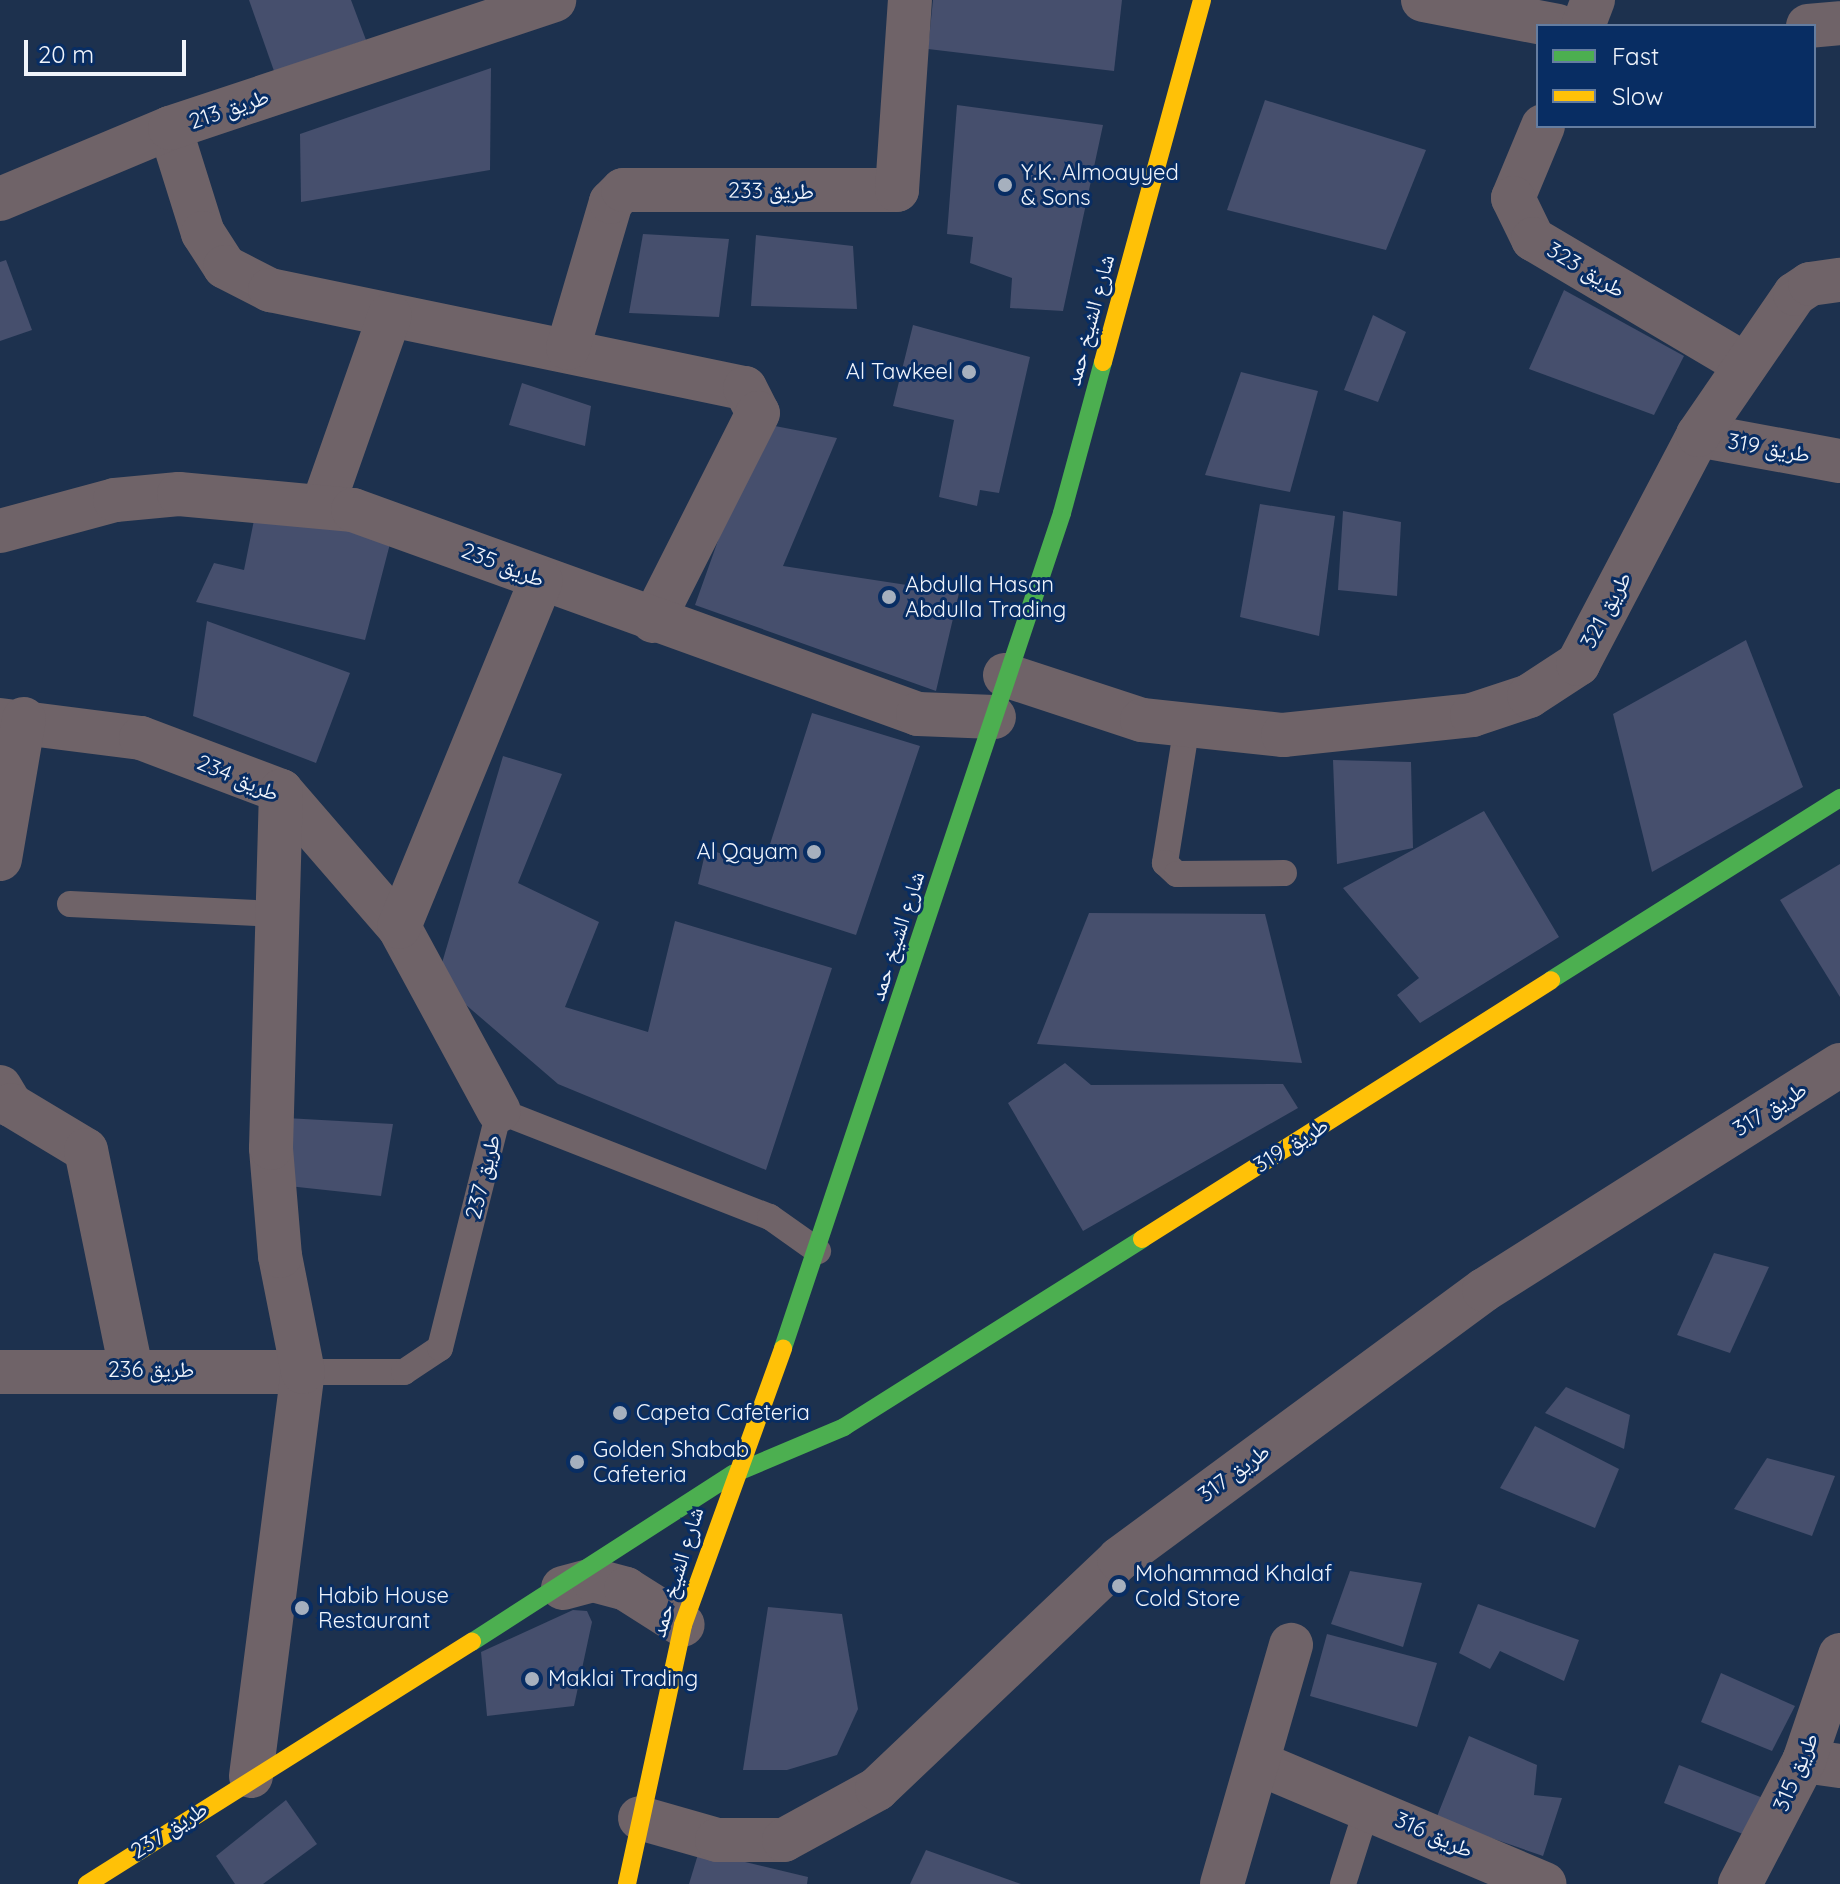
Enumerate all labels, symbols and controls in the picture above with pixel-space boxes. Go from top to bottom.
scale bar [28,24,190,74]
legend [1536,24,1816,128]
text: 20 m [38,39,94,69]
text: Fast [1612,41,1659,71]
text: Slow [1612,81,1663,111]
street label: طريق 213 [185,83,273,135]
place label: Y.K. Almoayyed & Sons [1021,159,1179,210]
marker: Y.K. Almoayyed & Sons [996,176,1014,194]
street label: طريق 233 [728,177,814,205]
street label: طريق 323 [1542,236,1630,304]
street label: شارع الشيخ حمد [1060,252,1120,388]
place label: Al Tawkeel [846,359,953,385]
marker: Al Tawkeel [960,363,978,381]
street label: طريق 319 [1726,428,1812,468]
street label: طريق 235 [458,537,548,593]
street label: طريق 321 [1575,567,1637,653]
place label: Abdulla Hasan Abdulla Trading [905,571,1066,622]
marker: Abdulla Hasan Abdulla Trading [880,588,898,606]
street label: طريق 234 [193,749,283,807]
place label: Al Qayam [696,839,798,865]
marker: Al Qayam [805,843,823,861]
street label: شارع الشيخ حمد [864,868,930,1004]
street label: طريق 317 [1728,1076,1812,1142]
street label: طريق 319 [1249,1112,1333,1178]
street label: طريق 237 [460,1132,506,1222]
street label: طريق 236 [108,1357,194,1383]
place label: Capeta Cafeteria [636,1400,810,1426]
marker: Capeta Cafeteria [611,1404,629,1422]
place label: Golden Shabab Cafeteria [593,1436,749,1488]
street label: طريق 317 [1193,1438,1275,1508]
marker: Golden Shabab Cafeteria [568,1453,586,1471]
street label: شارع الشيخ حمد [645,1504,709,1640]
place label: Mohammad Khalaf Cold Store [1135,1560,1332,1612]
marker: Mohammad Khalaf Cold Store [1110,1577,1128,1595]
place label: Habib House Restaurant [318,1582,449,1634]
marker: Habib House Restaurant [293,1599,311,1617]
place label: Maklai Trading [548,1666,698,1692]
marker: Maklai Trading [523,1670,541,1688]
street label: طريق 315 [1768,1729,1824,1815]
street label: طريق 237 [126,1795,212,1865]
street label: طريق 316 [1391,1806,1477,1864]

